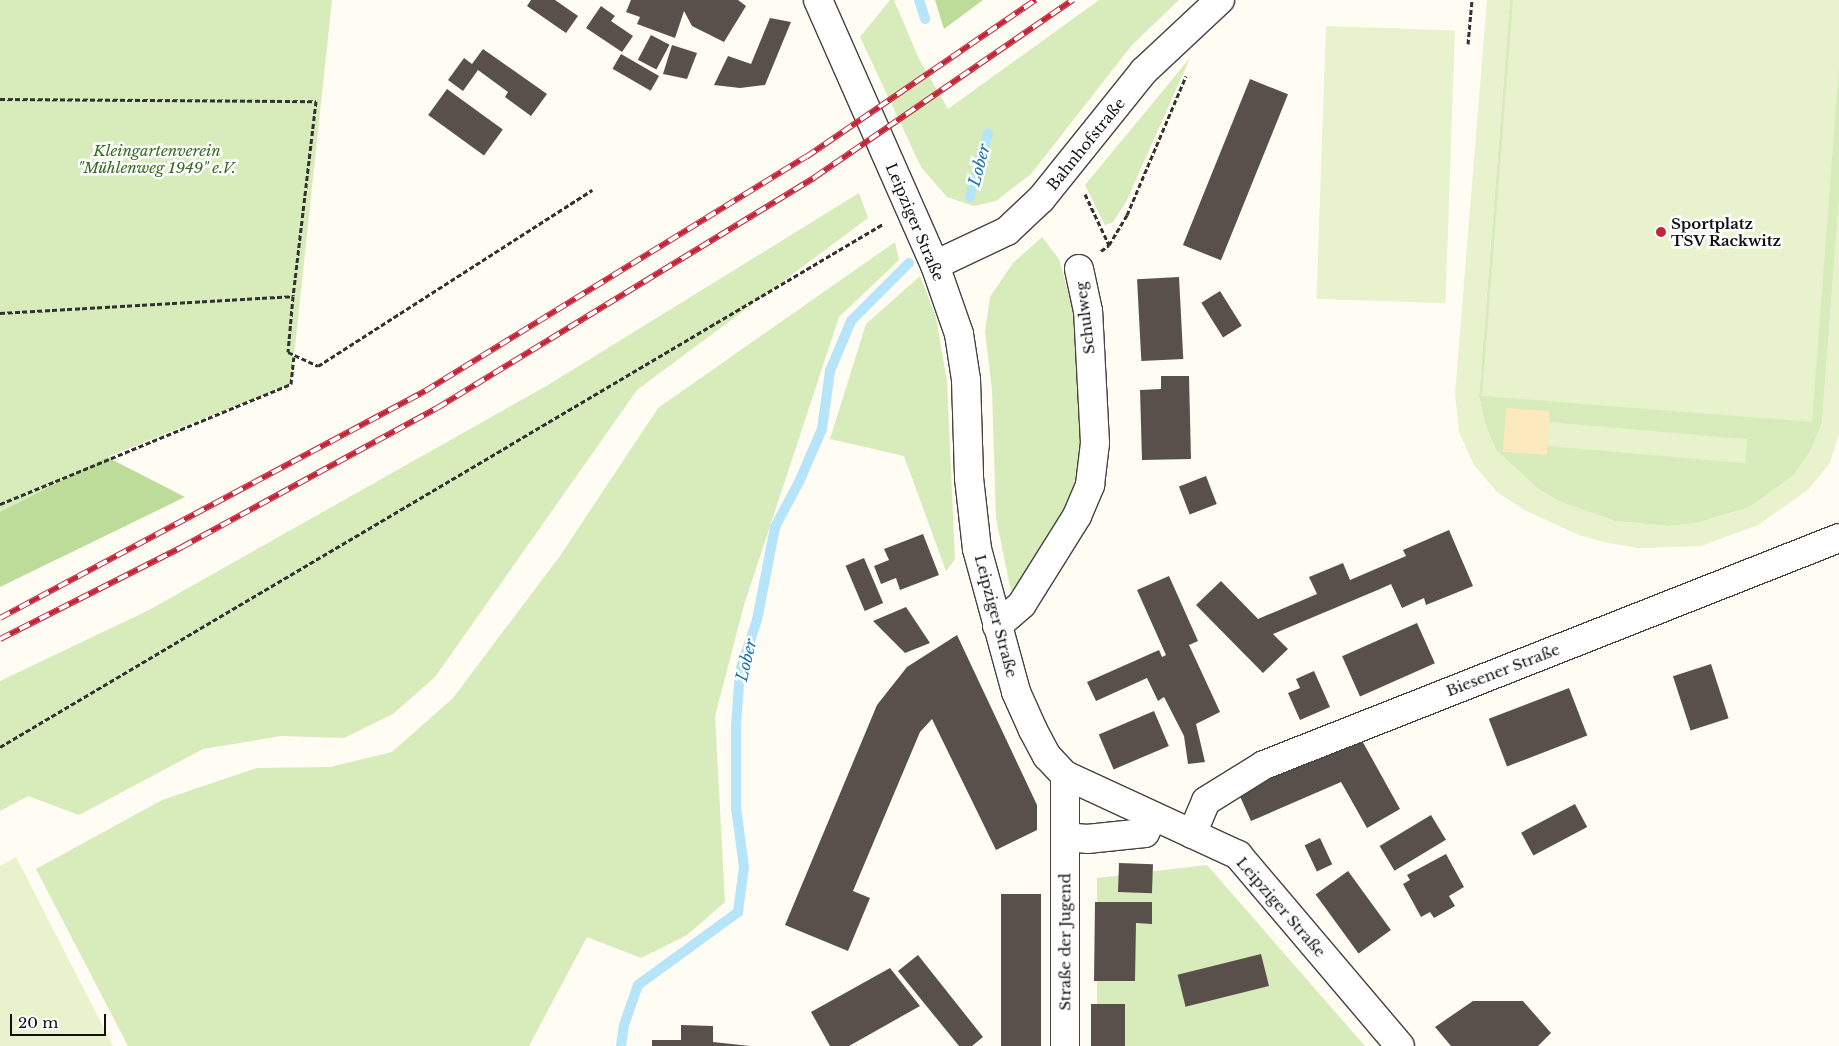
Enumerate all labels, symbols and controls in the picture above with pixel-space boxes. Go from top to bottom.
street label: Bahnhofstraße [1043,94,1129,194]
park label: Kleingartenverein "Mühlenweg 1949" e.V. [78,141,236,176]
water label: Lober [964,142,994,188]
street label: Leipziger Straße [882,160,948,284]
place label: Sportplatz TSV Rackwitz [1671,214,1782,249]
marker: Sportplatz TSV Rackwitz [1655,226,1667,238]
street label: Schulweg [1072,281,1098,355]
street label: Leipziger Straße [971,552,1021,680]
water label: Lober [732,637,760,683]
street label: Biesener Straße [1443,640,1563,700]
street label: Leipziger Straße [1233,853,1329,961]
street label: Straße der Jugend [1056,873,1074,1011]
scale bar [12,1004,109,1036]
text: 20 m [18,1013,58,1032]

